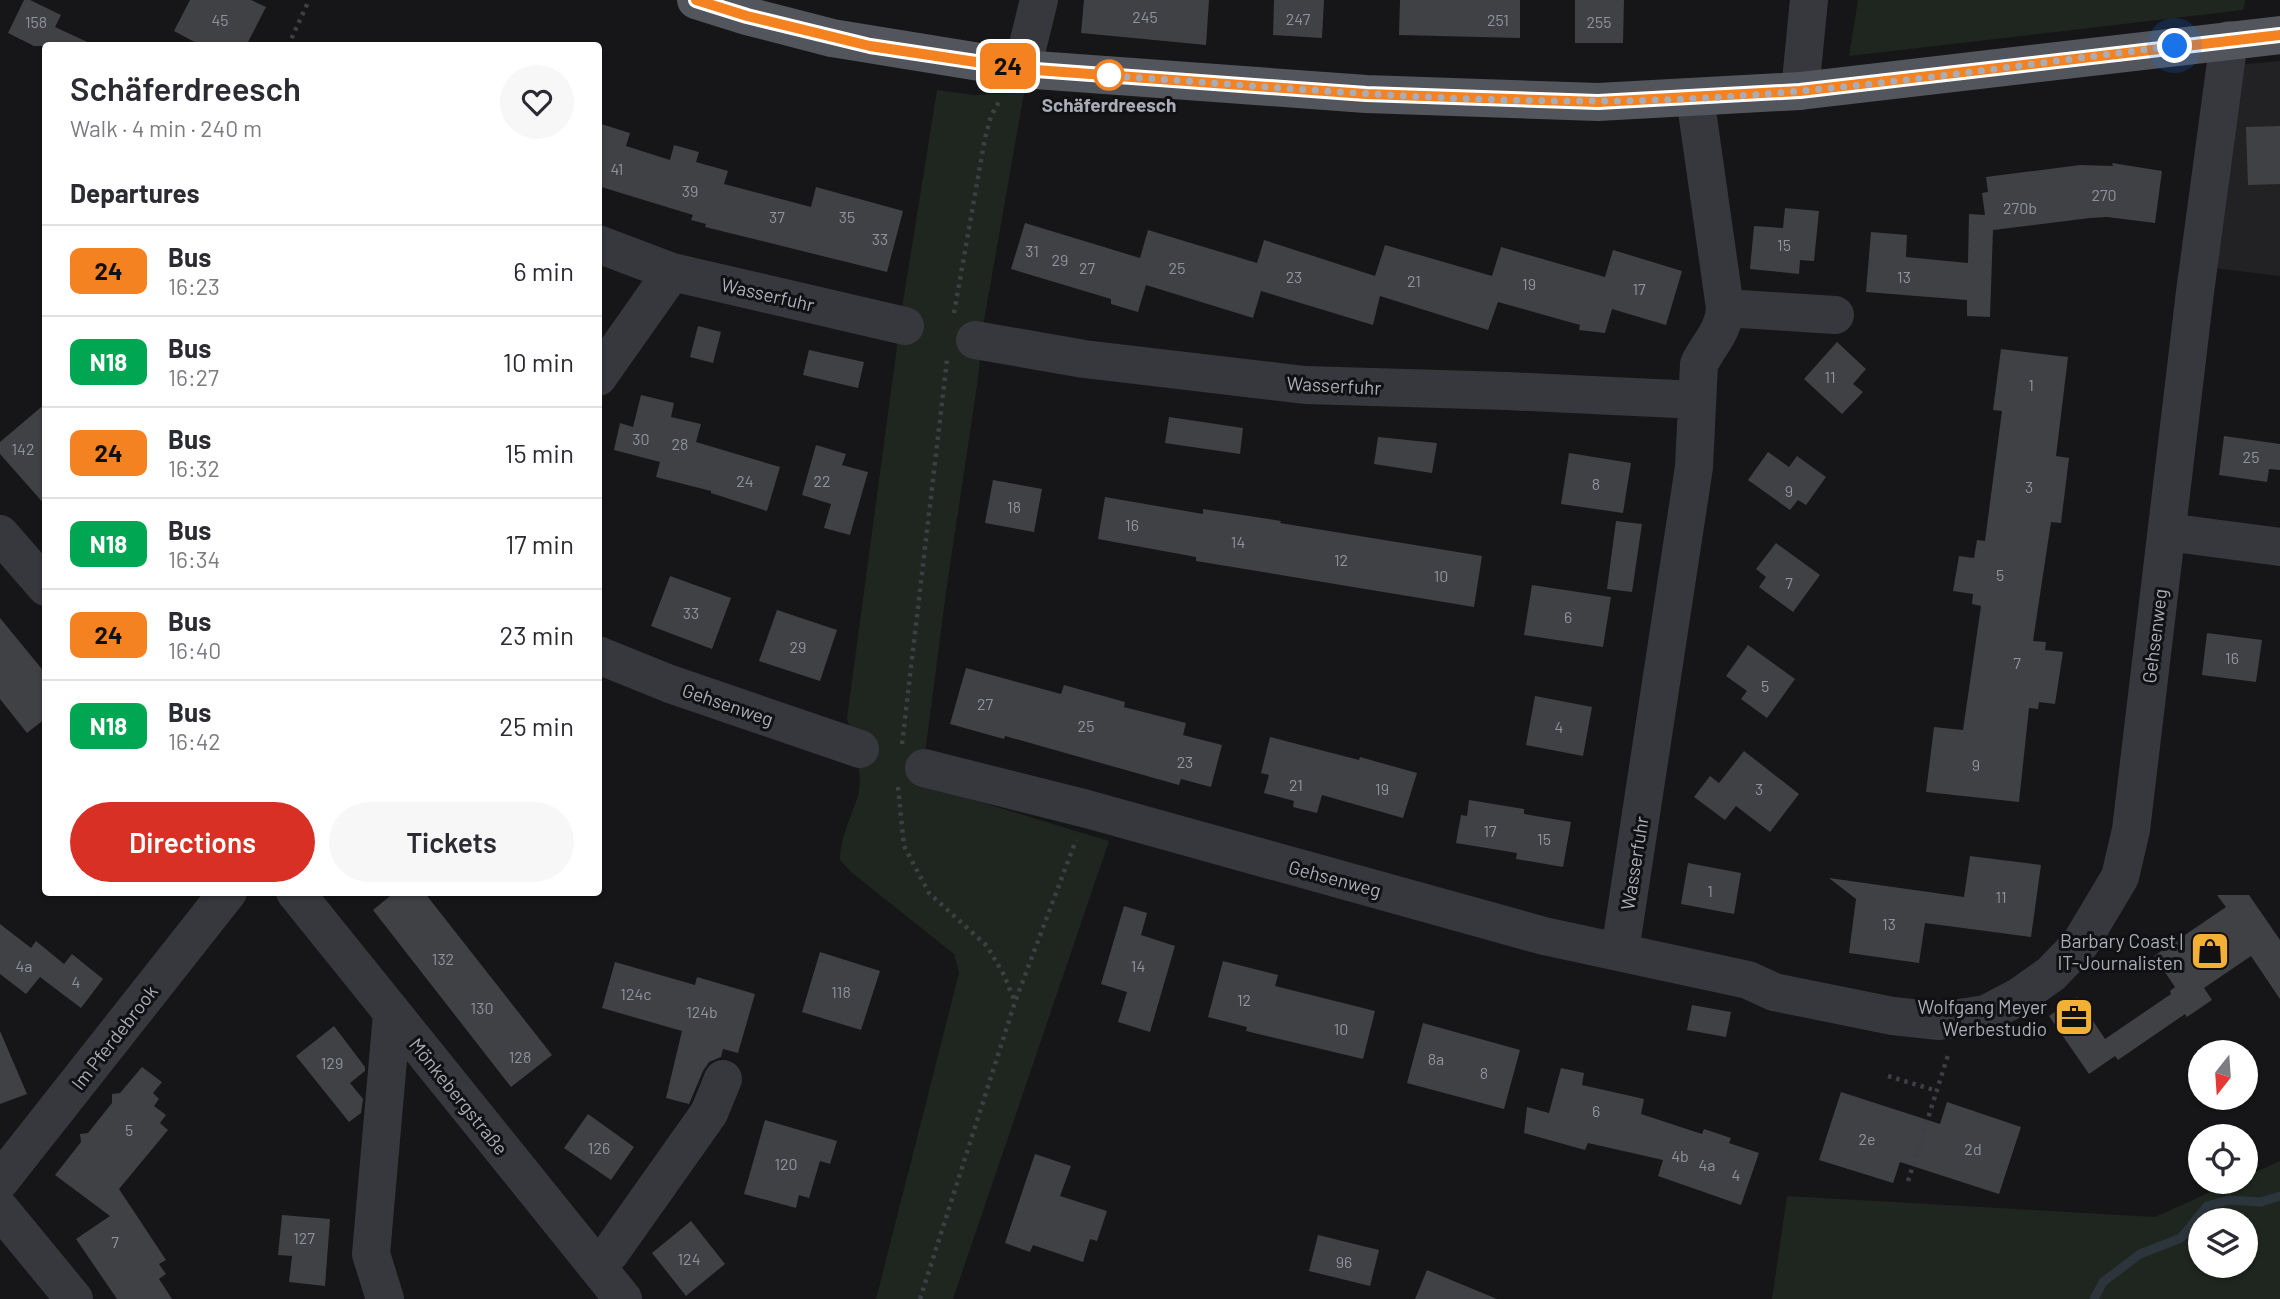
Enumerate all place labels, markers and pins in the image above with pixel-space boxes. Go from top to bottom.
marker: Schäferdreesch [1094,60,1124,90]
place label: Schäferdreesch [1042,93,1176,116]
place label: Barbary Coast | IT-Journalisten [2057,929,2183,974]
shop icon: Barbary Coast | IT-Journalisten [2189,930,2231,972]
place label: Wolfgang Meyer Werbestudio [1918,995,2047,1040]
office icon: Wolfgang Meyer Werbestudio [2053,996,2095,1038]

